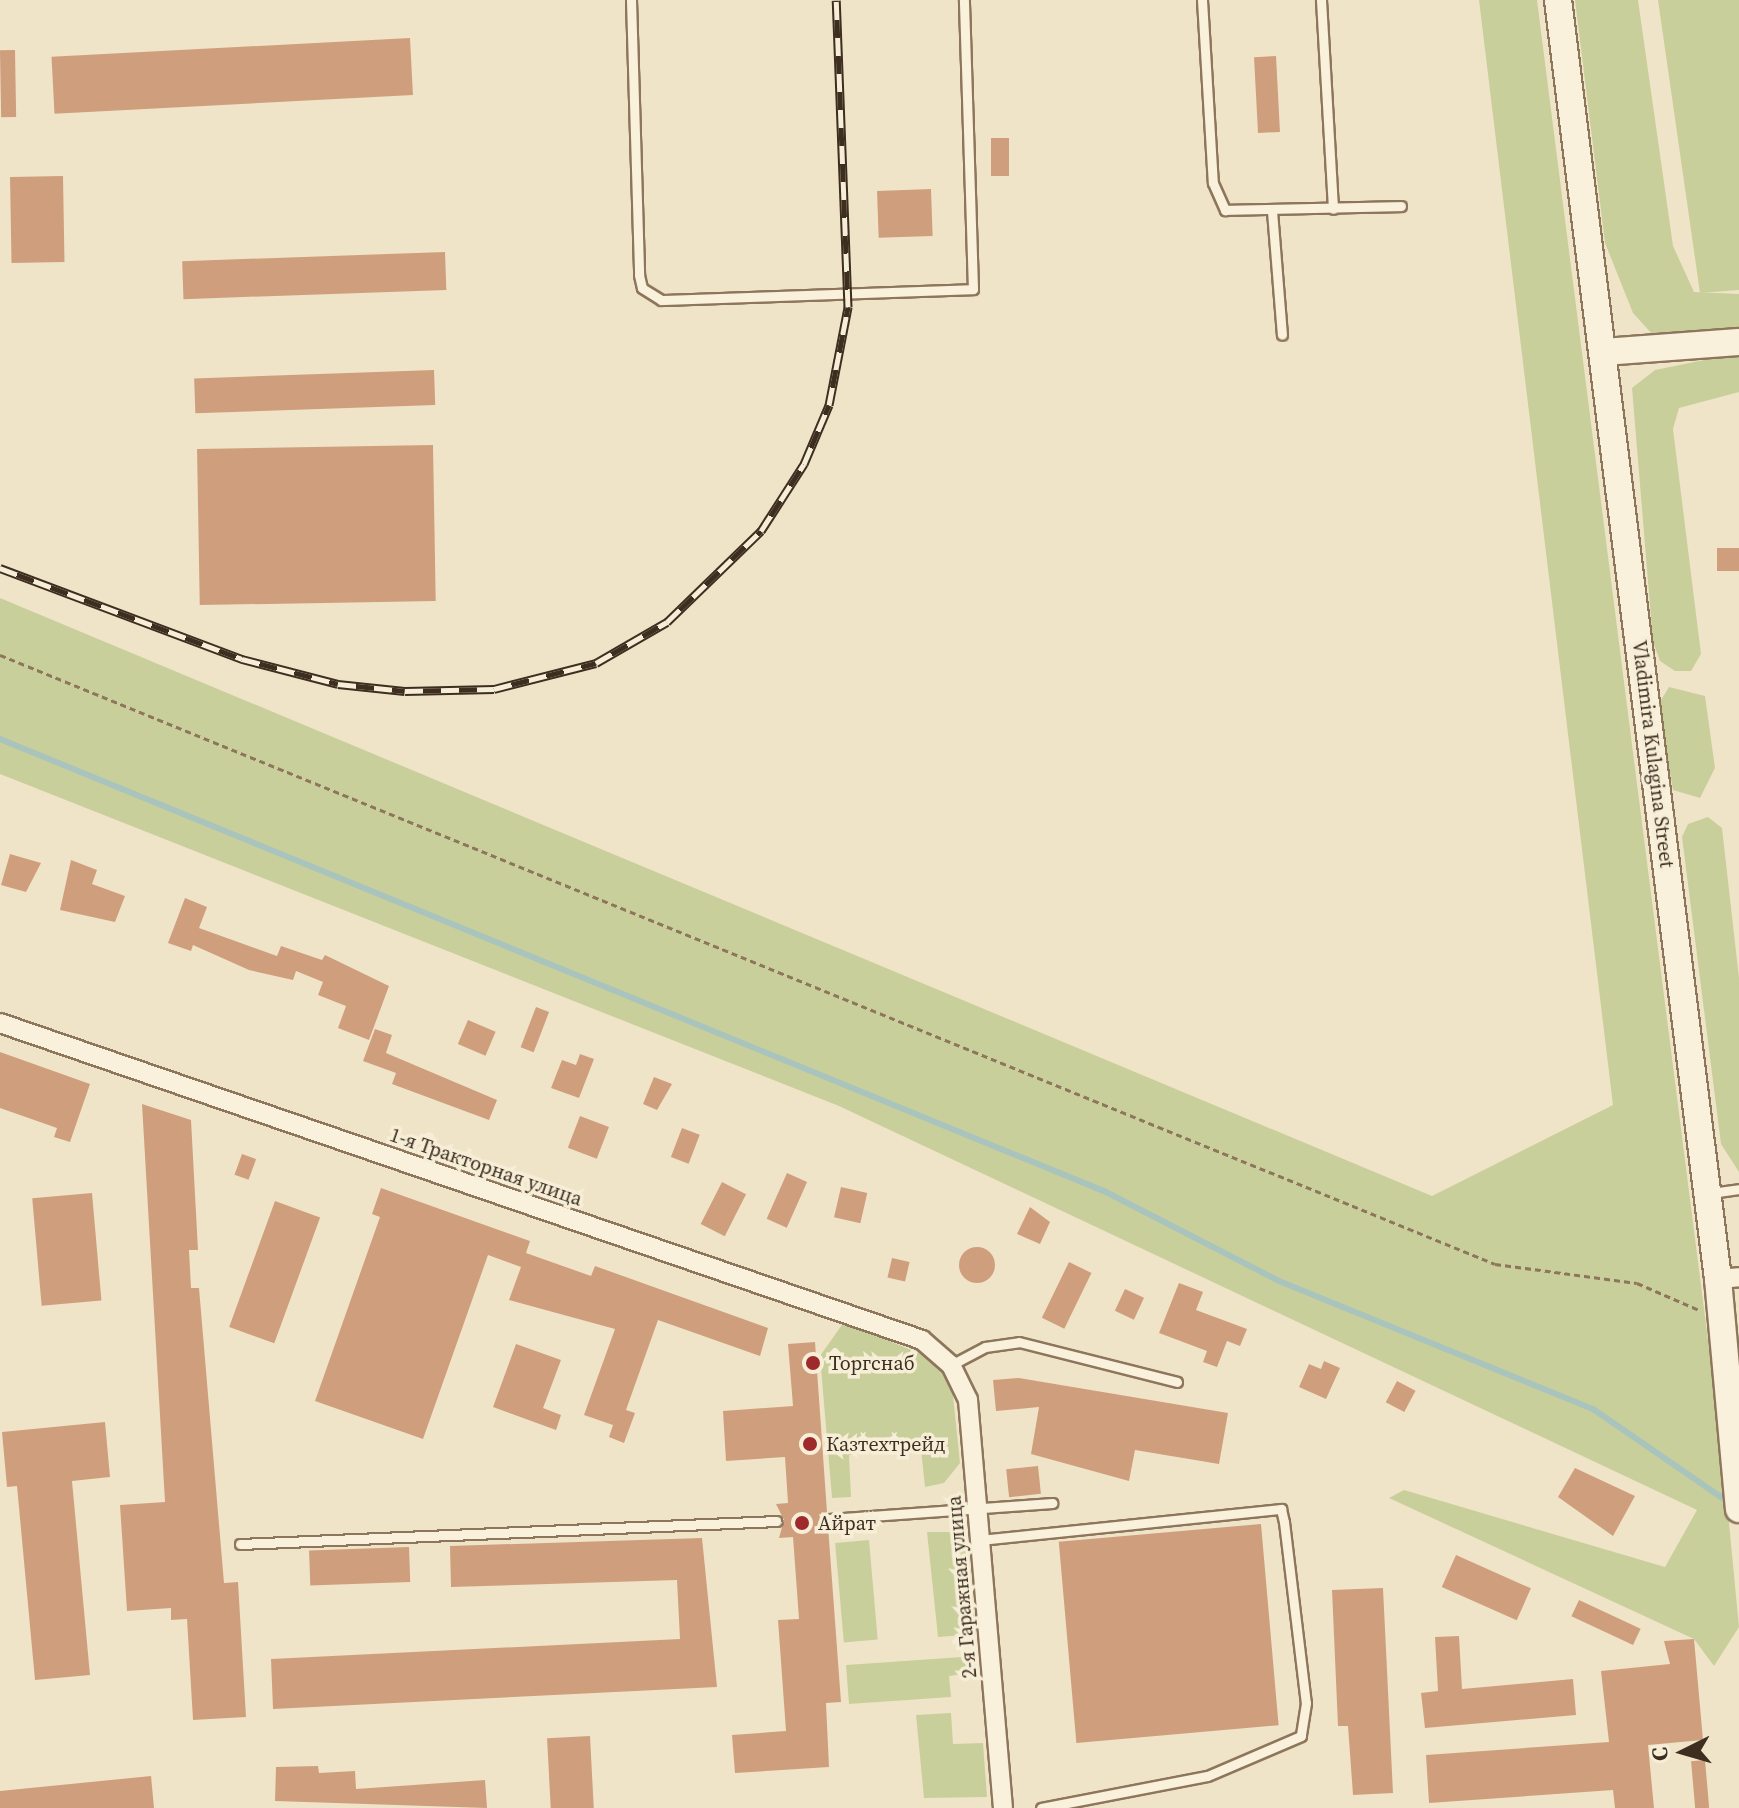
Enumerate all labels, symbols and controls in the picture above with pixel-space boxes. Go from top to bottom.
street label: Vladimira Kulagina Street [1627,639,1679,869]
street label: 1-я Тракторная улица [386,1123,586,1211]
place label: Торгснаб [829,1351,915,1375]
marker: Торгснаб [804,1354,822,1372]
place label: Казтехтрейд [826,1432,945,1456]
marker: Казтехтрейд [801,1435,819,1453]
street label: 2-я Гаражная улица [942,1495,982,1679]
place label: Айрат [818,1511,876,1535]
marker: Айрат [793,1514,811,1532]
north arrow [1643,1712,1723,1792]
text: С [1644,1746,1675,1762]

